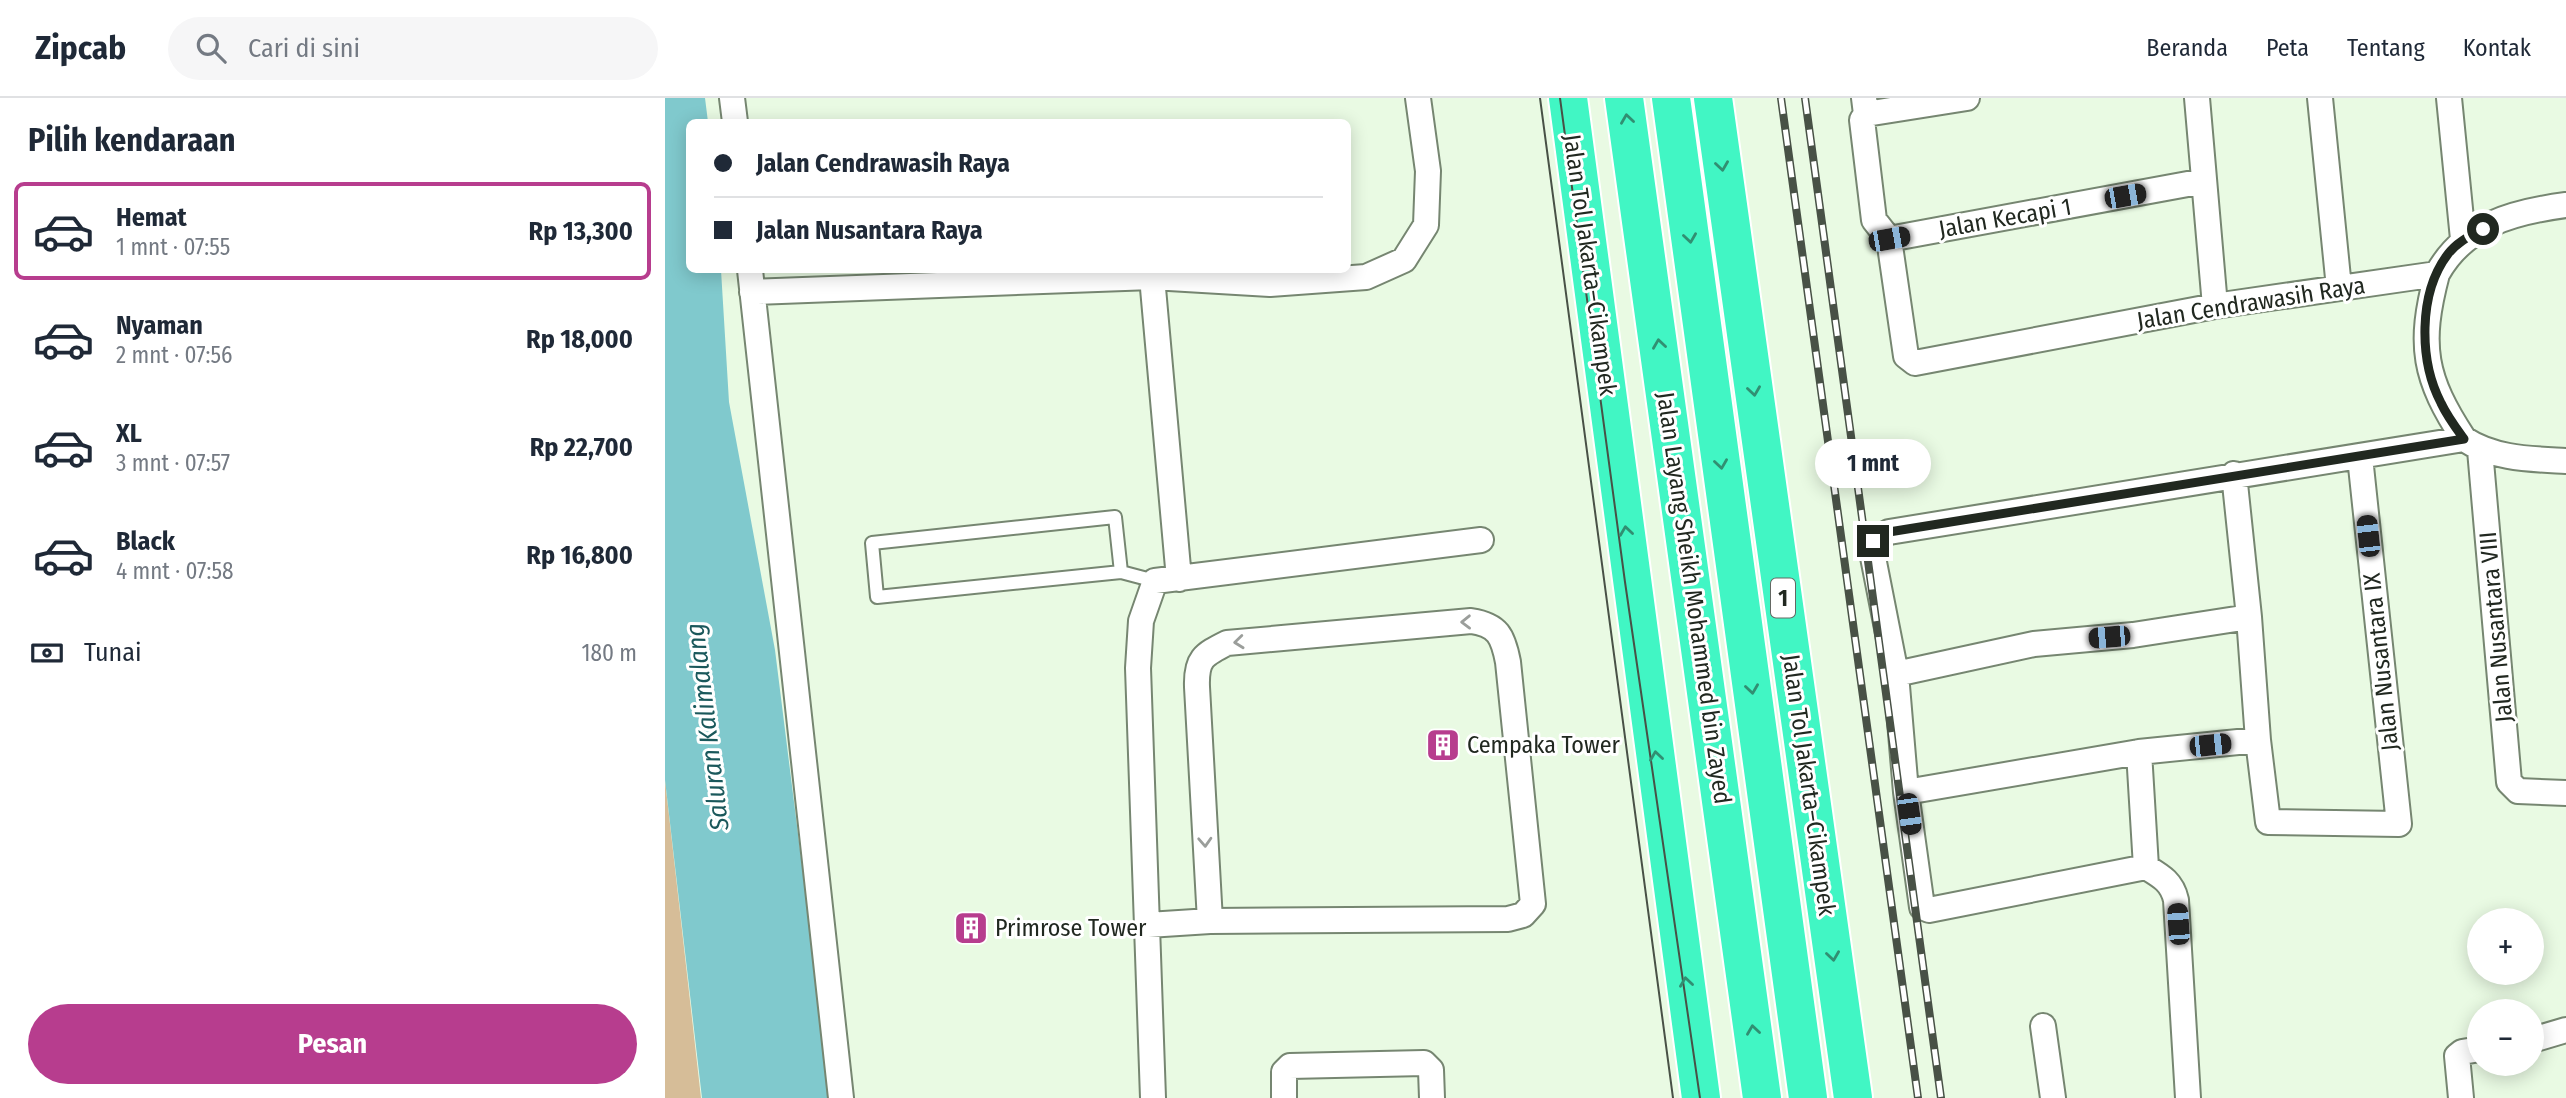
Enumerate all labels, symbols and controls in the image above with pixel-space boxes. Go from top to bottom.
search box [168,17,658,80]
text: Zipcab [35,28,126,68]
icon: search [192,29,230,67]
text: Cari di sini [248,33,360,64]
text: Beranda [2146,34,2228,62]
text: Peta [2266,34,2309,62]
text: Tentang [2347,34,2425,62]
text: Kontak [2463,34,2531,62]
one-way arrow [1620,113,1635,124]
text: Pilih kendaraan [28,121,236,159]
street label: Jalan Tol Jakarta–Cikampek [1558,132,1622,398]
text: Jalan Cendrawasih Raya [756,148,1010,179]
one-way arrow [1715,160,1730,171]
car [2103,182,2148,210]
street label: Jalan Kecapi 1 [1937,193,2073,243]
icon: car [32,200,95,263]
text: Hemat [116,202,187,233]
route start [2467,213,2499,245]
text: Jalan Nusantara Raya [756,215,983,246]
text: Rp 13,300 [529,216,633,247]
car [1867,225,1912,253]
text: 1 mnt · 07:55 [116,233,230,261]
one-way arrow [1683,233,1698,244]
street label: Jalan Cendrawasih Raya [2135,271,2367,335]
icon: car [32,308,95,371]
text: Nyaman [116,310,203,341]
text: Rp 18,000 [526,324,633,355]
one-way arrow [1651,338,1666,350]
text: 2 mnt · 07:56 [116,341,232,369]
one-way arrow [1746,385,1761,397]
street label: Jalan Layang Sheikh Mohammed bin Zayed [1651,390,1737,806]
icon: car [32,416,95,479]
text: XL [116,418,142,449]
text: Rp 22,700 [530,432,633,463]
callout: 1 mnt [1815,440,1931,488]
text: 3 mnt · 07:57 [116,449,230,477]
text: 1 mnt [1847,449,1899,477]
one-way arrow [1714,458,1729,470]
car [2356,514,2381,558]
icon: car [32,524,95,587]
one-way arrow [1618,525,1633,537]
route end [1857,525,1889,557]
text: Black [116,526,175,557]
street label: Jalan Nusantara VIII [2474,530,2518,724]
text: Rp 16,800 [526,540,633,571]
text: 4 mnt · 07:58 [116,557,233,585]
street label: Jalan Nusantara IX [2358,572,2404,752]
road number: 1 [1771,578,1795,618]
one-way arrow [1460,614,1470,630]
water label: Saluran Kalimalang [679,621,736,833]
car [2088,625,2131,649]
icon: cash [28,634,66,672]
one-way arrow [1233,634,1244,649]
text: Tunai [84,637,142,668]
text: 180 m [581,639,637,667]
street label: Jalan Tol Jakarta–Cikampek [1777,652,1841,918]
one-way arrow [1745,683,1760,695]
building icon: Cempaka Tower [1424,726,1462,764]
place label: Cempaka Tower [1467,731,1621,759]
car [2189,732,2232,758]
one-way arrow [1649,750,1664,762]
car [1896,792,1923,836]
one-way arrow [1198,837,1213,848]
car [2167,902,2190,946]
map controls [2467,908,2544,1076]
button: + [2467,908,2544,985]
building icon: Primrose Tower [952,909,990,947]
place label: Primrose Tower [995,914,1147,942]
one-way arrow [1826,950,1841,962]
one-way arrow [1679,976,1694,988]
button: − [2467,999,2544,1076]
button: Pesan [28,1004,637,1084]
one-way arrow [1746,1025,1761,1036]

